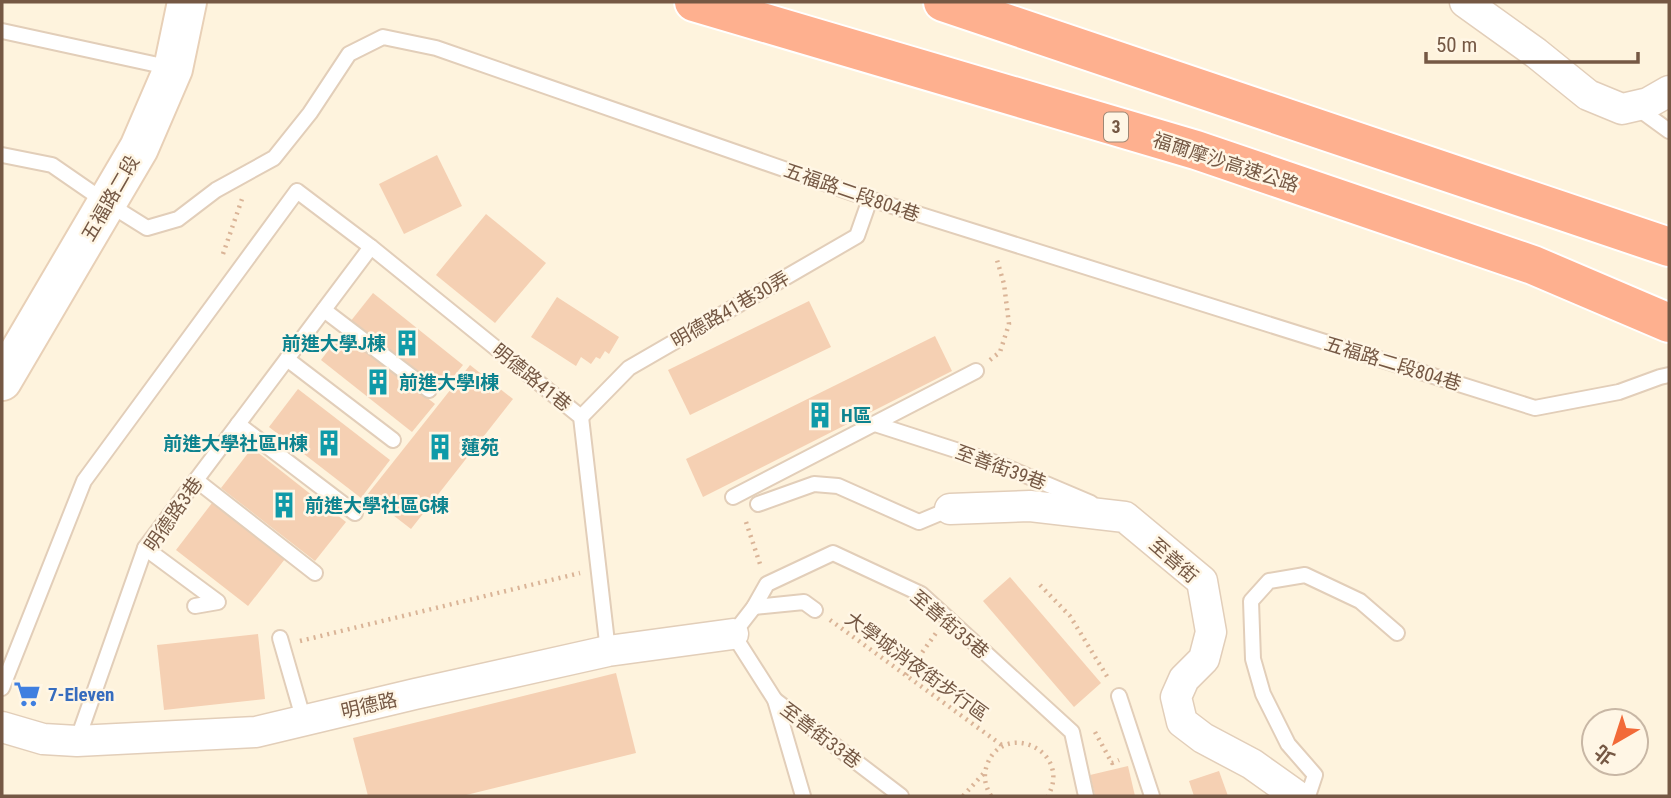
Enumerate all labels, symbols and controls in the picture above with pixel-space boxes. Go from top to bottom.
scale bar [1426,21,1638,65]
text: 50 m [1436,33,1477,57]
road number: 3 [1104,112,1128,142]
street label: 福爾摩沙高速公路 [1150,128,1302,197]
street label: 五福路二段 [77,151,144,245]
street label: 五福路二段804巷 [781,158,923,226]
street label: 明德路41巷30弄 [667,266,793,353]
building icon: 前進大學J棟 [392,328,422,358]
place label: 前進大學J棟 [282,332,386,355]
street label: 五福路二段804巷 [1322,332,1464,395]
street label: 明德路41巷 [488,339,576,416]
building icon: 前進大學I棟 [363,367,393,397]
place label: 前進大學I棟 [399,371,499,394]
building icon: H區 [805,400,835,430]
place label: H區 [841,404,872,427]
building icon: 前進大學社區H棟 [314,428,344,458]
place label: 前進大學社區H棟 [163,432,308,455]
building icon: 蓮苑 [425,432,455,462]
place label: 蓮苑 [461,436,499,459]
street label: 至善街39巷 [952,440,1049,494]
street label: 明德路3巷 [140,473,207,556]
building icon: 前進大學社區G棟 [269,490,299,520]
place label: 前進大學社區G棟 [305,494,449,517]
street label: 至善街 [1145,533,1203,588]
street label: 至善街35巷 [906,585,993,664]
street label: 大學城消夜街步行區 [841,607,993,726]
supermarket icon: 7-Eleven [12,679,42,709]
place label: 7-Eleven [48,683,114,706]
street label: 明德路 [339,688,399,723]
street label: 至善街33巷 [776,698,865,773]
north arrow [1580,707,1650,777]
text: 北 [1590,740,1619,770]

